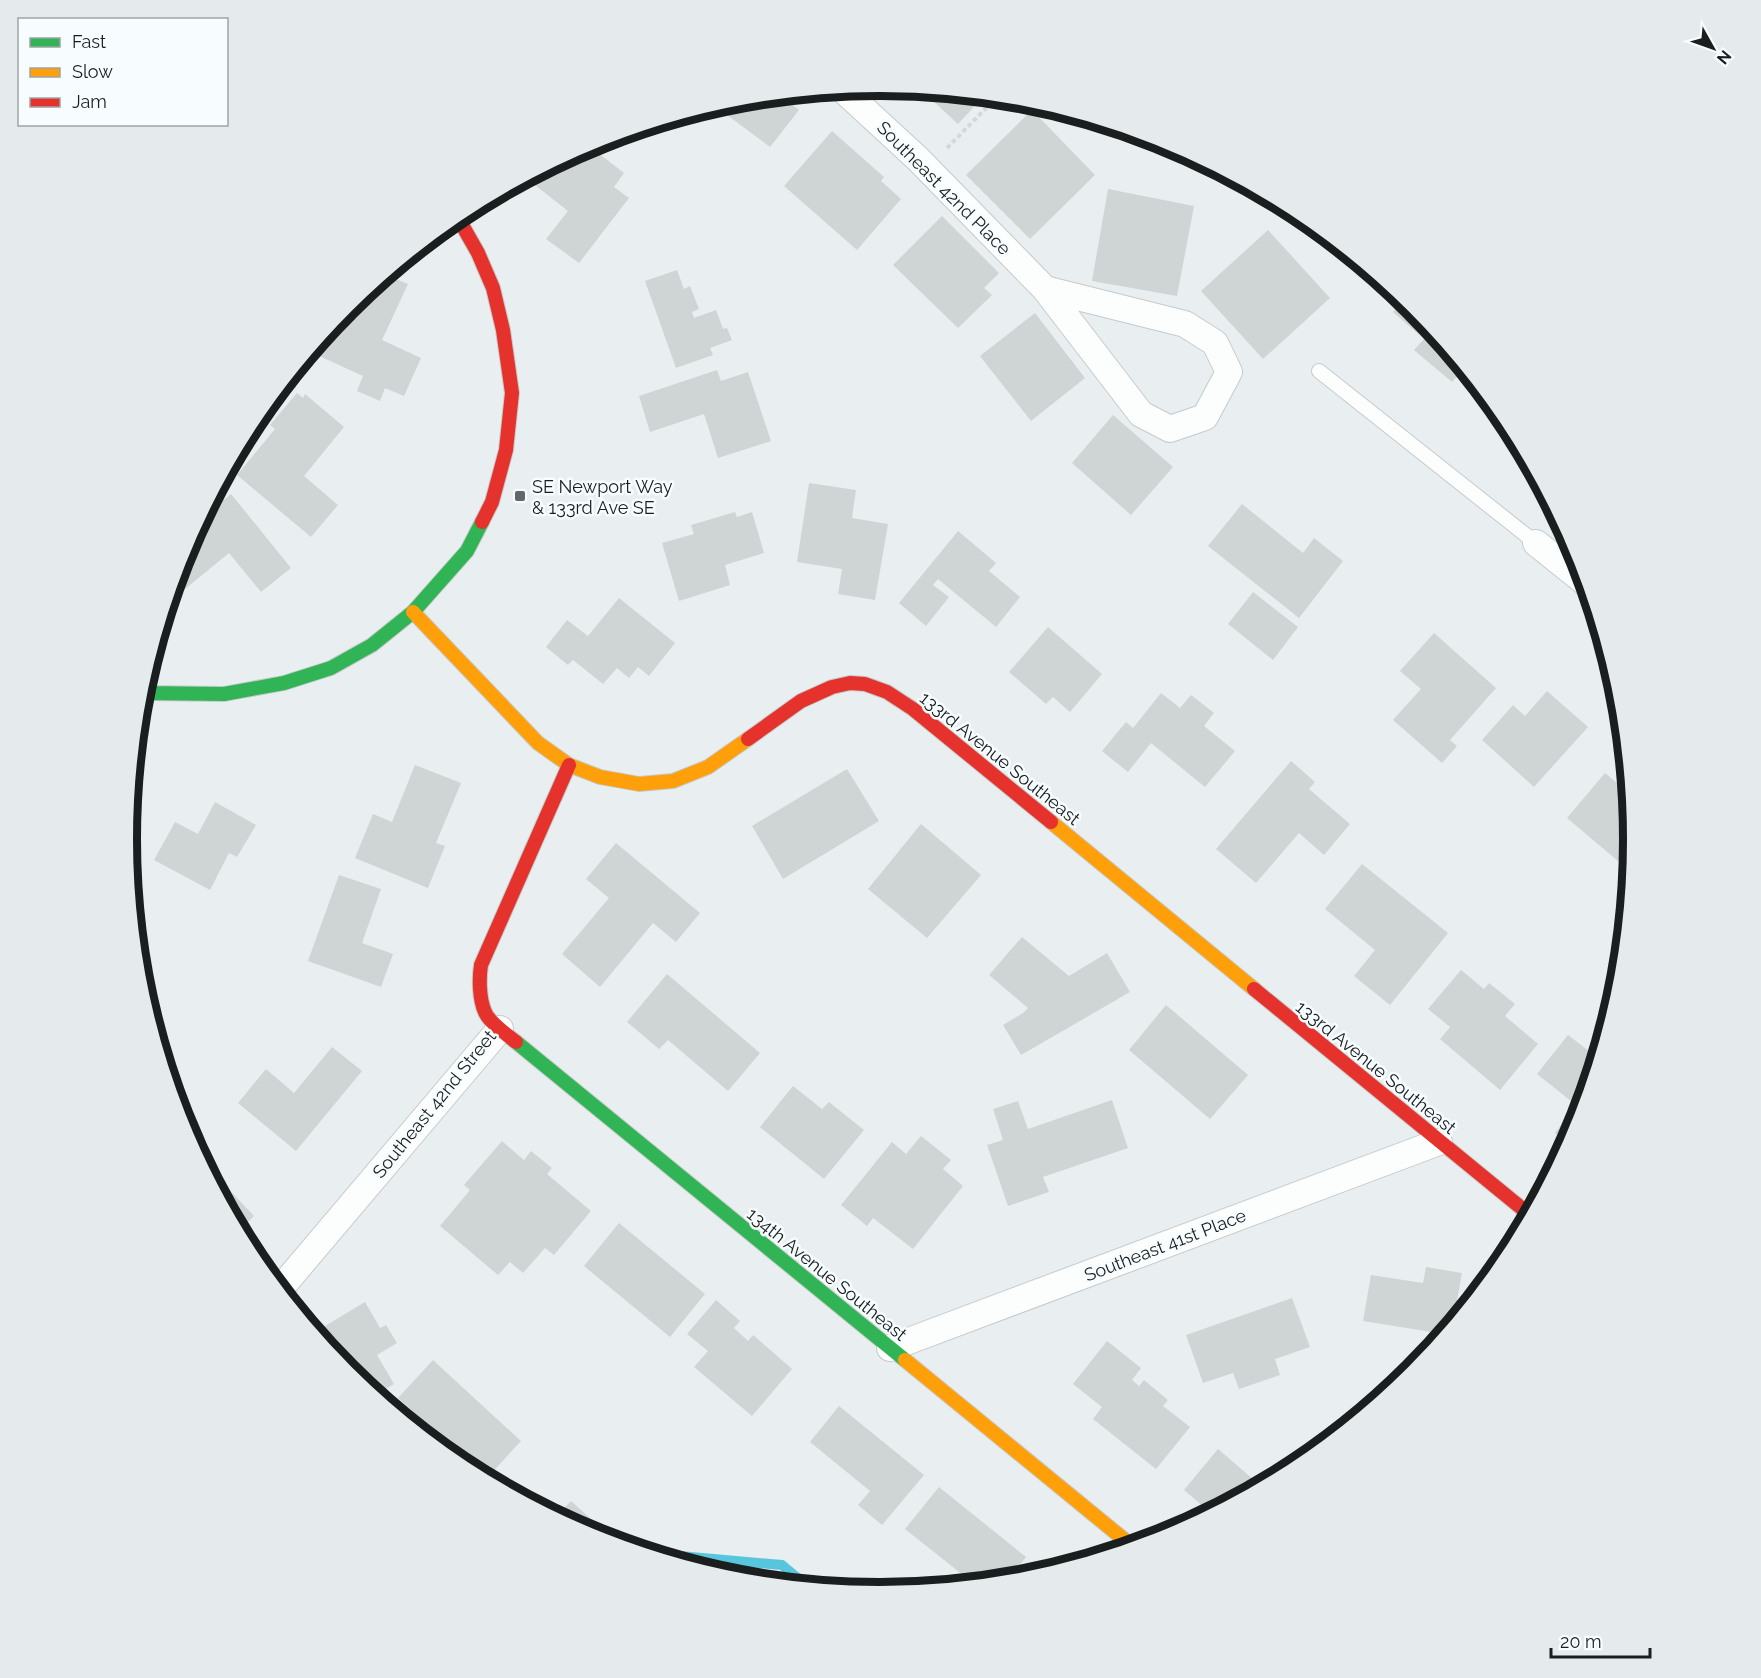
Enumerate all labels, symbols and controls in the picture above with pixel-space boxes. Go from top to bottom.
legend [18,18,228,126]
north arrow [1683,18,1743,78]
text: Fast [72,31,106,52]
text: N [1713,47,1735,68]
text: Slow [72,61,113,82]
text: Jam [72,91,107,112]
street label: Southeast 42nd Place [873,117,1015,259]
place label: SE Newport Way & 133rd Ave SE [532,476,673,518]
marker: SE Newport Way & 133rd Ave SE [513,489,527,503]
street label: 133rd Avenue Southeast [916,687,1084,829]
street label: 133rd Avenue Southeast [1292,996,1460,1138]
street label: Southeast 42nd Street [368,1026,500,1182]
street label: 134th Avenue Southeast [743,1203,911,1345]
street label: Southeast 41st Place [1081,1204,1249,1286]
scale bar [1551,1621,1650,1659]
text: 20 m [1560,1631,1602,1652]

